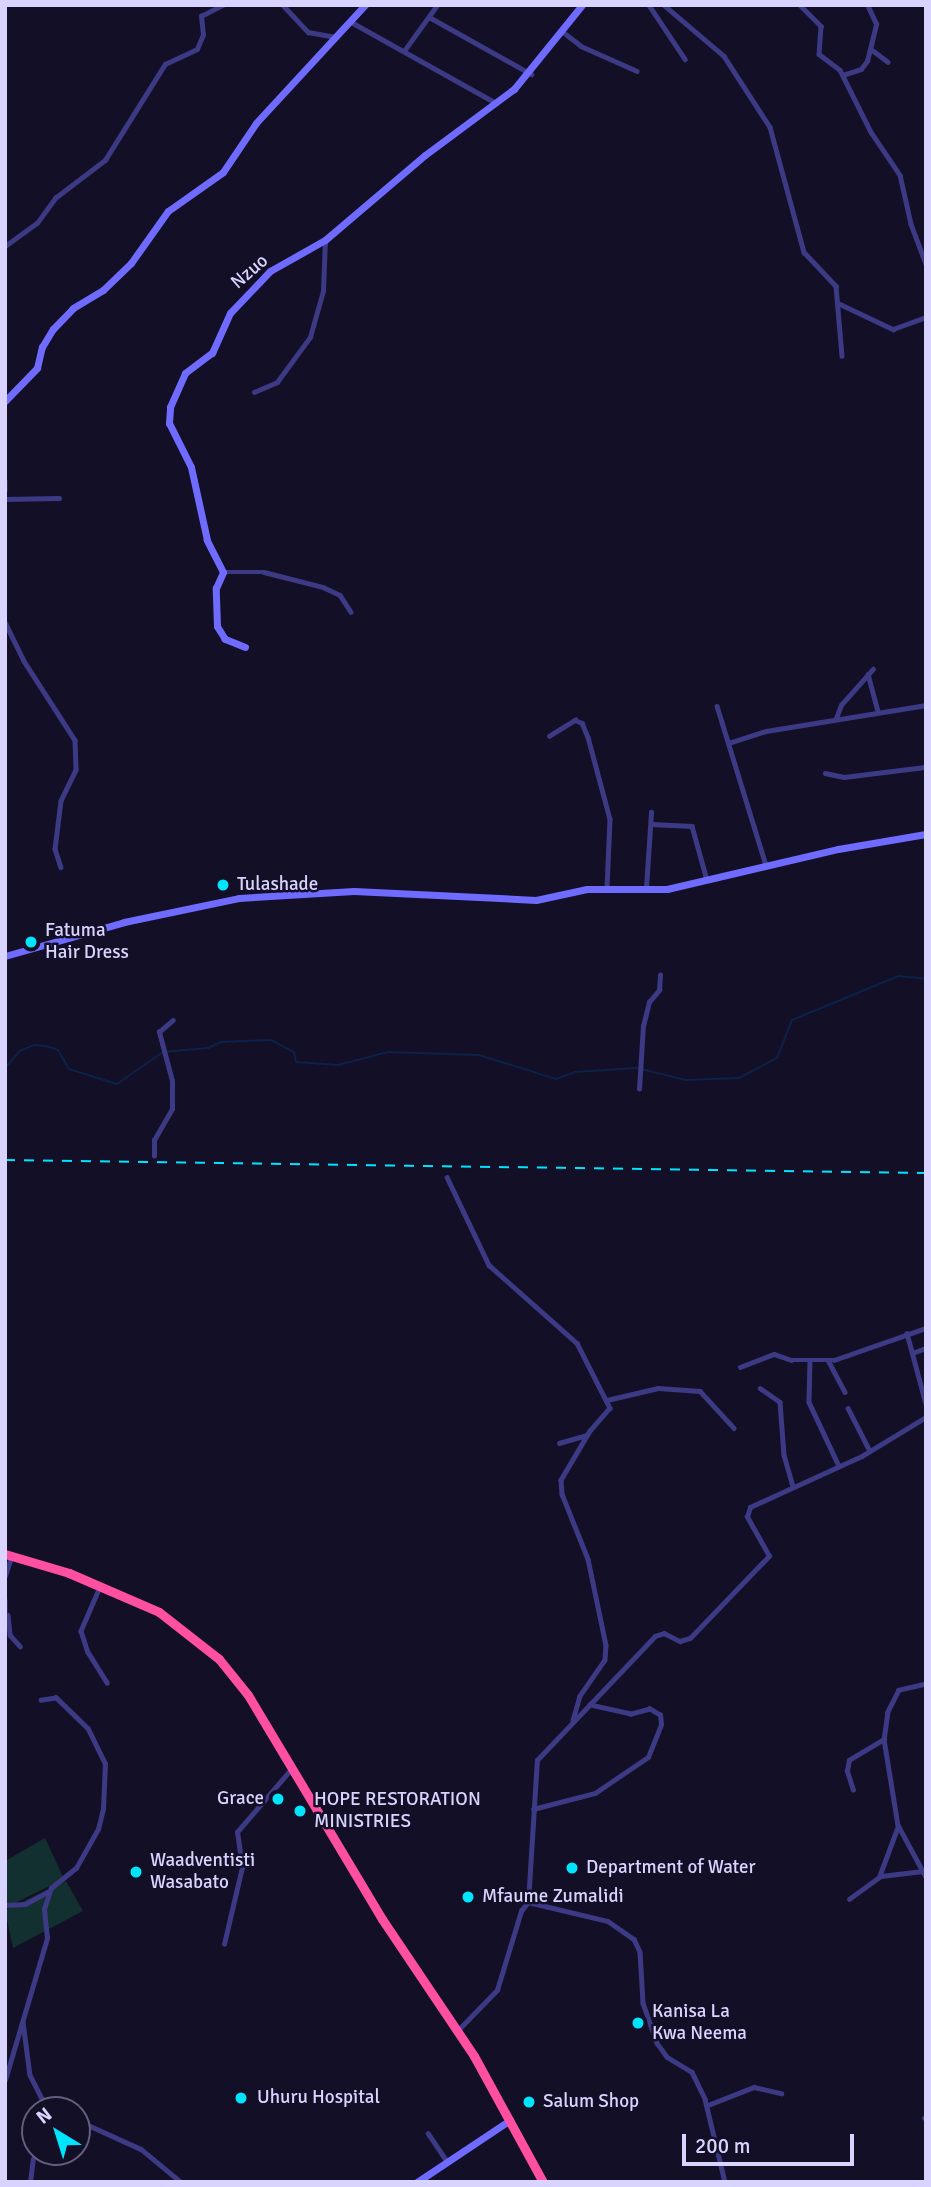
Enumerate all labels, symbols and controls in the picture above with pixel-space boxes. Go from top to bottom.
street label: Nzuo [227,250,273,294]
place label: Tulashade [237,874,318,896]
marker: Tulashade [215,877,231,893]
place label: Fatuma Hair Dress [45,920,129,964]
marker: Fatuma Hair Dress [23,934,39,950]
place label: Grace [217,1788,264,1810]
place label: HOPE RESTORATION MINISTRIES [314,1789,481,1833]
marker: Grace [270,1791,286,1807]
marker: HOPE RESTORATION MINISTRIES [292,1803,308,1819]
place label: Waadventisti Wasabato [150,1850,255,1894]
place label: Department of Water [586,1857,756,1879]
marker: Department of Water [564,1860,580,1876]
marker: Waadventisti Wasabato [128,1864,144,1880]
place label: Mfaume Zumalidi [482,1886,624,1908]
marker: Mfaume Zumalidi [460,1889,476,1905]
place label: Kanisa La Kwa Neema [652,2001,747,2045]
marker: Kanisa La Kwa Neema [630,2015,646,2031]
place label: Uhuru Hospital [257,2087,380,2109]
marker: Uhuru Hospital [231,2088,251,2108]
place label: Salum Shop [543,2091,639,2113]
marker: Salum Shop [521,2094,537,2110]
north arrow [21,2096,91,2166]
text: N [32,2103,57,2130]
scale bar [686,2120,858,2164]
text: 200 m [695,2133,750,2159]

